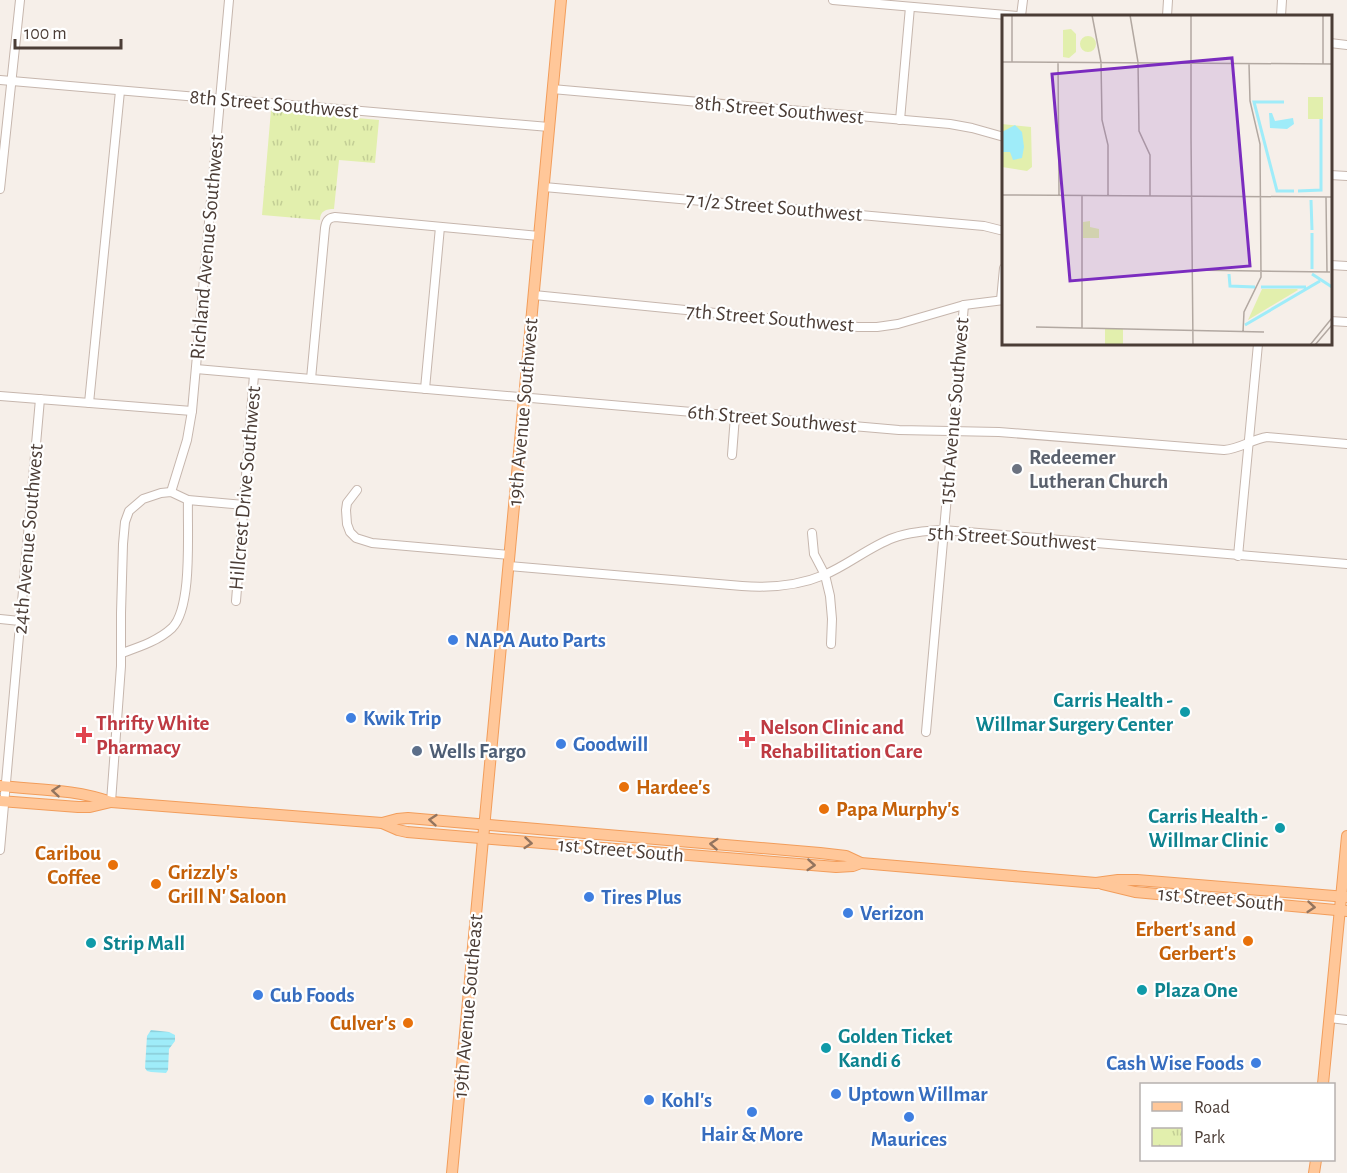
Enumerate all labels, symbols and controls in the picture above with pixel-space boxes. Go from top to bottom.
scale bar [15,12,122,50]
inset map [1002,15,1332,345]
text: 100 m [24,25,67,43]
street label: 8th Street Southwest [189,86,360,122]
street label: 8th Street Southwest [694,92,865,128]
street label: Richland Avenue Southwest [187,133,227,361]
street label: 7 1/2 Street Southwest [685,189,863,225]
street label: 7th Street Southwest [685,300,855,336]
street label: 15th Avenue Southwest [935,316,973,505]
street label: 19th Avenue Southwest [504,317,542,507]
street label: Hillcrest Drive Southwest [226,385,264,591]
street label: 6th Street Southwest [687,401,858,437]
street label: 24th Avenue Southwest [9,443,47,635]
place label: Redeemer Lutheran Church [1029,447,1168,492]
marker: Redeemer Lutheran Church [1010,462,1024,476]
street label: 5th Street Southwest [927,522,1097,554]
place label: NAPA Auto Parts [465,630,606,651]
marker: NAPA Auto Parts [446,633,460,647]
place label: Carris Health - Willmar Surgery Center [976,690,1174,735]
marker: Carris Health - Willmar Surgery Center [1178,705,1192,719]
place label: Kwik Trip [363,708,441,729]
marker: Kwik Trip [344,711,358,725]
place label: Thrifty White Pharmacy [96,713,210,758]
place label: Nelson Clinic and Rehabilitation Care [760,717,923,762]
marker: Thrifty White Pharmacy [77,728,91,742]
marker: Nelson Clinic and Rehabilitation Care [738,730,756,748]
place label: Goodwill [573,734,648,755]
marker: Goodwill [554,737,568,751]
place label: Wells Fargo [429,741,526,762]
marker: Wells Fargo [410,744,424,758]
place label: Hardee's [636,777,710,798]
marker: Hardee's [617,780,631,794]
one-way arrow [52,785,61,798]
place label: Papa Murphy's [836,799,959,820]
marker: Papa Murphy's [817,802,831,816]
place label: Carris Health - Willmar Clinic [1148,806,1268,851]
one-way arrow [429,814,438,827]
marker: Carris Health - Willmar Clinic [1273,821,1287,835]
street label: 1st Street South [557,834,685,866]
one-way arrow [523,836,532,849]
one-way arrow [709,838,718,851]
place label: Caribou Coffee [35,843,101,888]
marker: Caribou Coffee [106,858,120,872]
one-way arrow [806,858,815,871]
place label: Grizzly's Grill N' Saloon [168,862,287,907]
marker: Grizzly's Grill N' Saloon [149,877,163,891]
street label: 1st Street South [1157,883,1285,915]
place label: Tires Plus [601,887,682,908]
marker: Tires Plus [582,890,596,904]
one-way arrow [1307,900,1316,913]
place label: Verizon [860,903,924,924]
marker: Verizon [841,906,855,920]
street label: 19th Avenue Southeast [449,913,487,1099]
place label: Erbert's and Gerbert's [1135,919,1236,964]
place label: Strip Mall [103,933,185,954]
marker: Erbert's and Gerbert's [1241,934,1255,948]
marker: Strip Mall [84,936,98,950]
place label: Plaza One [1154,980,1238,1001]
marker: Plaza One [1135,983,1149,997]
place label: Cub Foods [270,985,355,1006]
marker: Cub Foods [251,988,265,1002]
place label: Culver's [330,1013,396,1034]
marker: Culver's [401,1016,415,1030]
place label: Golden Ticket Kandi 6 [838,1026,952,1071]
marker: Golden Ticket Kandi 6 [819,1041,833,1055]
place label: Cash Wise Foods [1106,1053,1244,1074]
marker: Cash Wise Foods [1249,1056,1263,1070]
legend [1140,1083,1335,1161]
place label: Uptown Willmar [848,1084,988,1105]
marker: Uptown Willmar [829,1087,843,1101]
place label: Kohl's [661,1090,712,1111]
marker: Kohl's [642,1093,656,1107]
text: Road [1194,1099,1230,1117]
marker: Hair & More [745,1105,759,1119]
marker: Maurices [902,1110,916,1124]
place label: Hair & More [701,1124,803,1145]
place label: Maurices [871,1129,947,1150]
text: Park [1194,1129,1226,1147]

